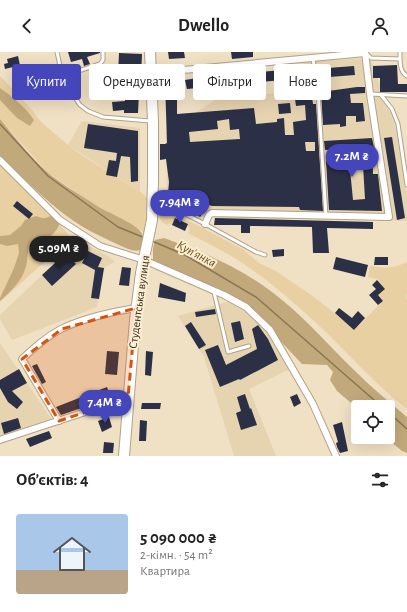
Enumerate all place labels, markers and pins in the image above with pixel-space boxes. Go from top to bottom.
pin: 7.2M ₴ [319,144,385,178]
pin: 7.94M ₴ [143,190,217,224]
pin: 5.09M ₴ [22,236,96,270]
pin: 7.4M ₴ [72,390,138,424]

